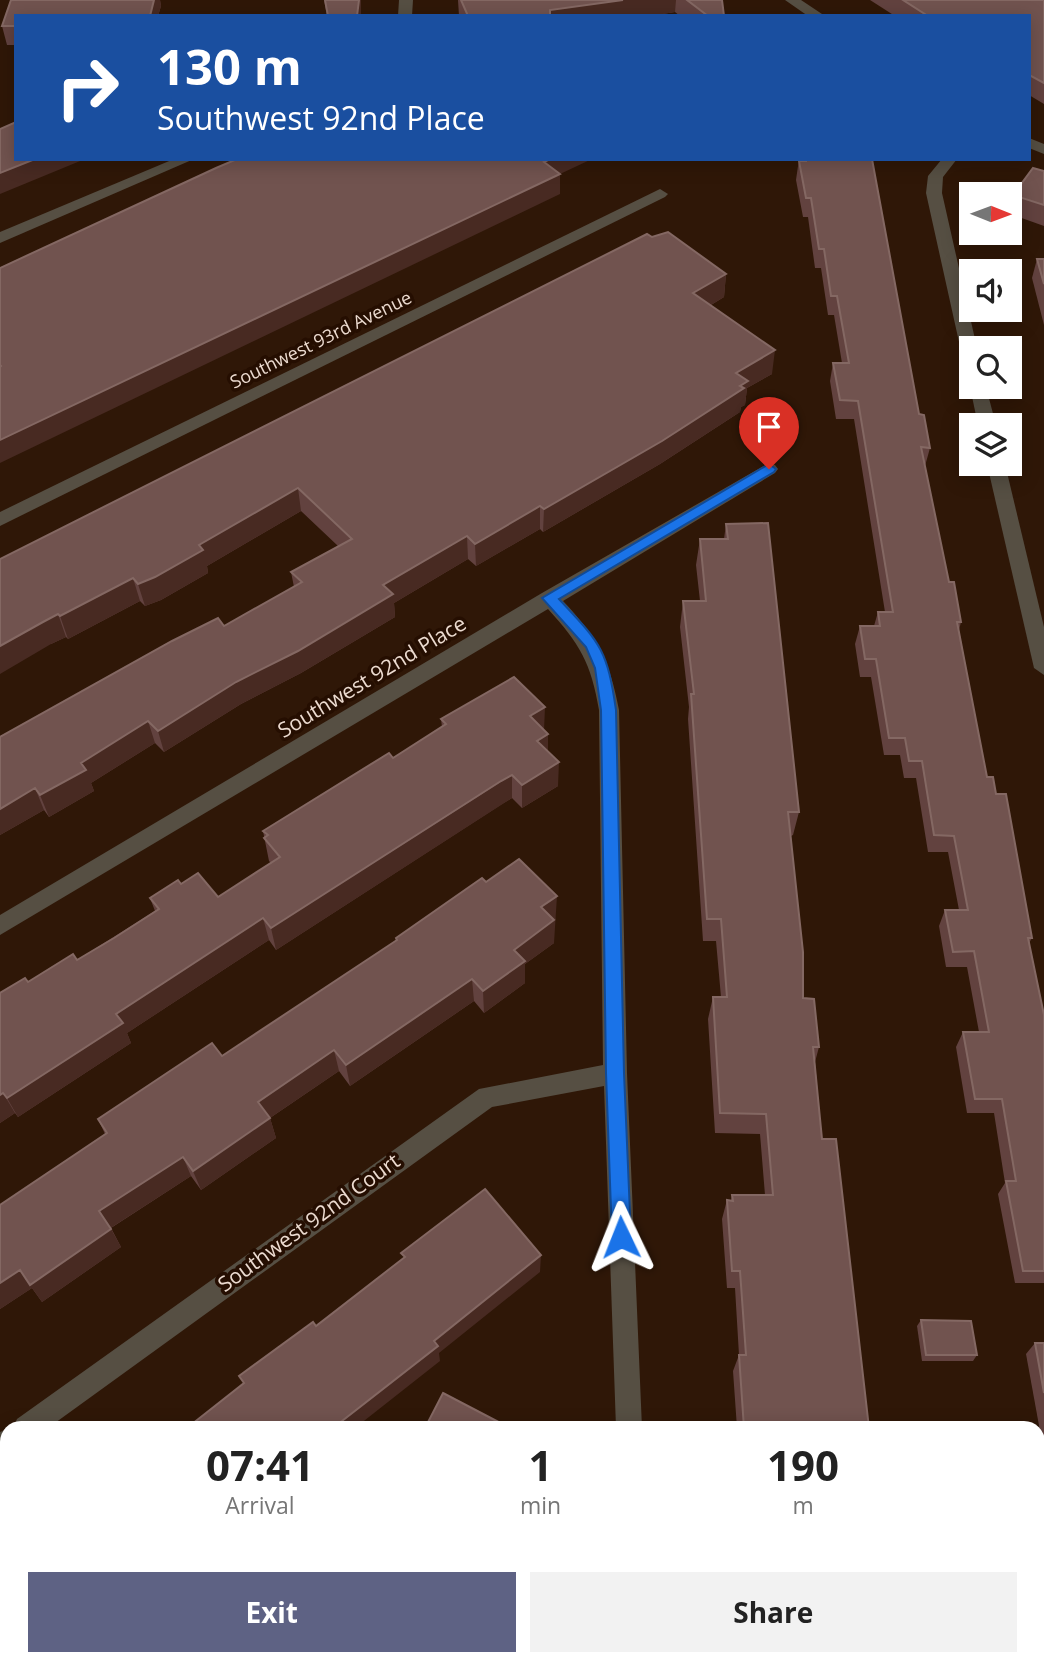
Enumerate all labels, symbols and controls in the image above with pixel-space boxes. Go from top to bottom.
text: 130 m [157,33,302,99]
icon: right [42,42,133,133]
text: Southwest 92nd Place [157,96,485,139]
north arrow [959,182,1022,245]
map controls [959,182,1022,476]
button: sound [959,259,1022,322]
street label: Southwest 93rd Avenue [226,285,415,394]
button: search [959,336,1022,399]
pin [739,397,799,469]
icon: arrive [750,408,788,446]
button: layers [959,413,1022,476]
street label: Southwest 92nd Place [272,609,471,744]
street label: Southwest 92nd Court [212,1147,405,1298]
position arrow [584,1200,658,1274]
text: 07:41 [206,1436,314,1493]
text: 1 [528,1436,553,1493]
text: 190 [767,1436,839,1493]
text: Arrival [225,1489,295,1521]
text: min [520,1489,561,1521]
text: m [792,1489,814,1521]
button: Exit [28,1572,516,1652]
button: Share [530,1572,1017,1652]

